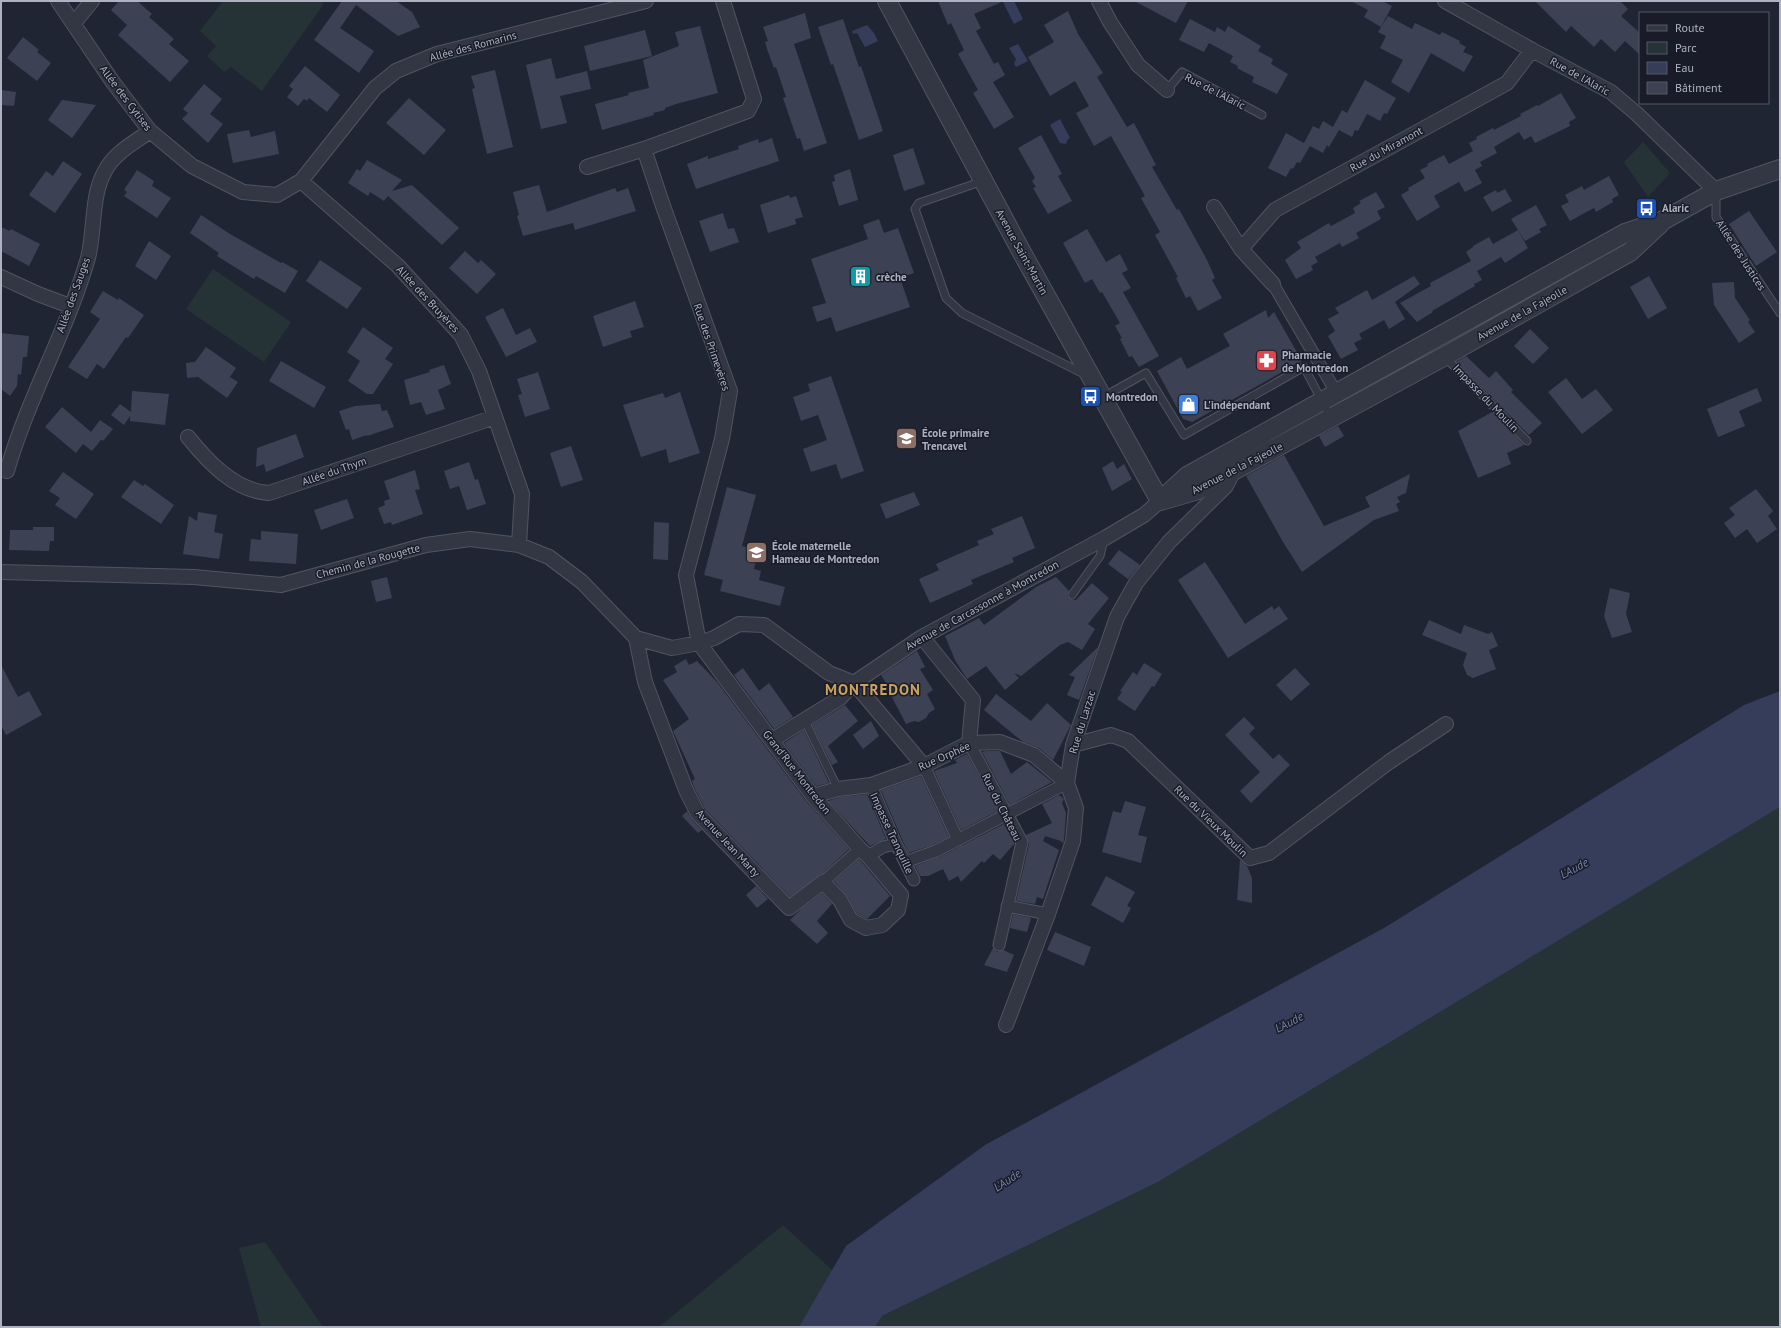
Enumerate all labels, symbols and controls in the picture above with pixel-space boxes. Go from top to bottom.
legend [1639,12,1769,104]
text: Route [1675,20,1705,35]
street label: Allée des Romarins [428,28,518,64]
text: Parc [1675,40,1697,55]
street label: Rue de l'Alaric [1548,54,1612,98]
text: Eau [1675,60,1694,75]
street label: Allée des Cytises [97,62,155,134]
street label: Rue de l'Alaric [1182,70,1248,112]
text: Bâtiment [1675,80,1722,95]
street label: Rue du Miramont [1347,123,1425,175]
bus stop icon: Alaric [1634,195,1660,221]
place label: Alaric [1662,201,1689,215]
street label: Avenue Saint-Martin [993,207,1051,297]
street label: Allée des Justices [1713,217,1769,293]
street label: Allée des Sauges [53,255,93,335]
street label: Allée des Bruyères [393,263,463,336]
building icon: crèche [847,264,873,290]
place label: crèche [876,270,907,284]
street label: Avenue de la Fajeolle [1475,282,1570,344]
street label: Rue des Primevères [690,302,734,393]
pharmacy icon: Pharmacie de Montredon [1254,348,1280,374]
place label: Pharmacie de Montredon [1282,348,1348,375]
street label: Impasse du Moulin [1450,361,1522,435]
bus stop icon: Montredon [1078,384,1104,410]
place label: Montredon [1106,390,1158,404]
shop icon: L'indépendant [1176,392,1202,418]
place label: L'indépendant [1204,398,1270,412]
school or university icon: École primaire Trencavel [893,426,919,452]
place label: École primaire Trencavel [922,426,990,453]
street label: Avenue de la Fajeolle [1189,439,1285,497]
street label: Allée du Thym [300,453,368,489]
school or university icon: École maternelle Hameau de Montredon [744,539,770,565]
place label: École maternelle Hameau de Montredon [772,539,879,566]
street label: Chemin de la Rougette [314,540,422,582]
street label: Avenue de Carcassonne à Montredon [903,557,1061,653]
district label: MONTREDON [825,680,921,699]
street label: Rue du Larzac [1066,689,1098,755]
street label: Grand'Rue Montredon [760,727,834,817]
street label: Rue Orphée [916,738,972,774]
street label: Rue du Château [979,771,1025,843]
street label: Rue du Vieux Moulin [1171,782,1251,860]
street label: Impasse Tranquille [867,790,917,876]
street label: Avenue Jean Marty [693,806,764,880]
water label: L'Aude [1557,854,1591,882]
water label: L'Aude [1272,1008,1306,1036]
water label: L'Aude [990,1165,1024,1195]

